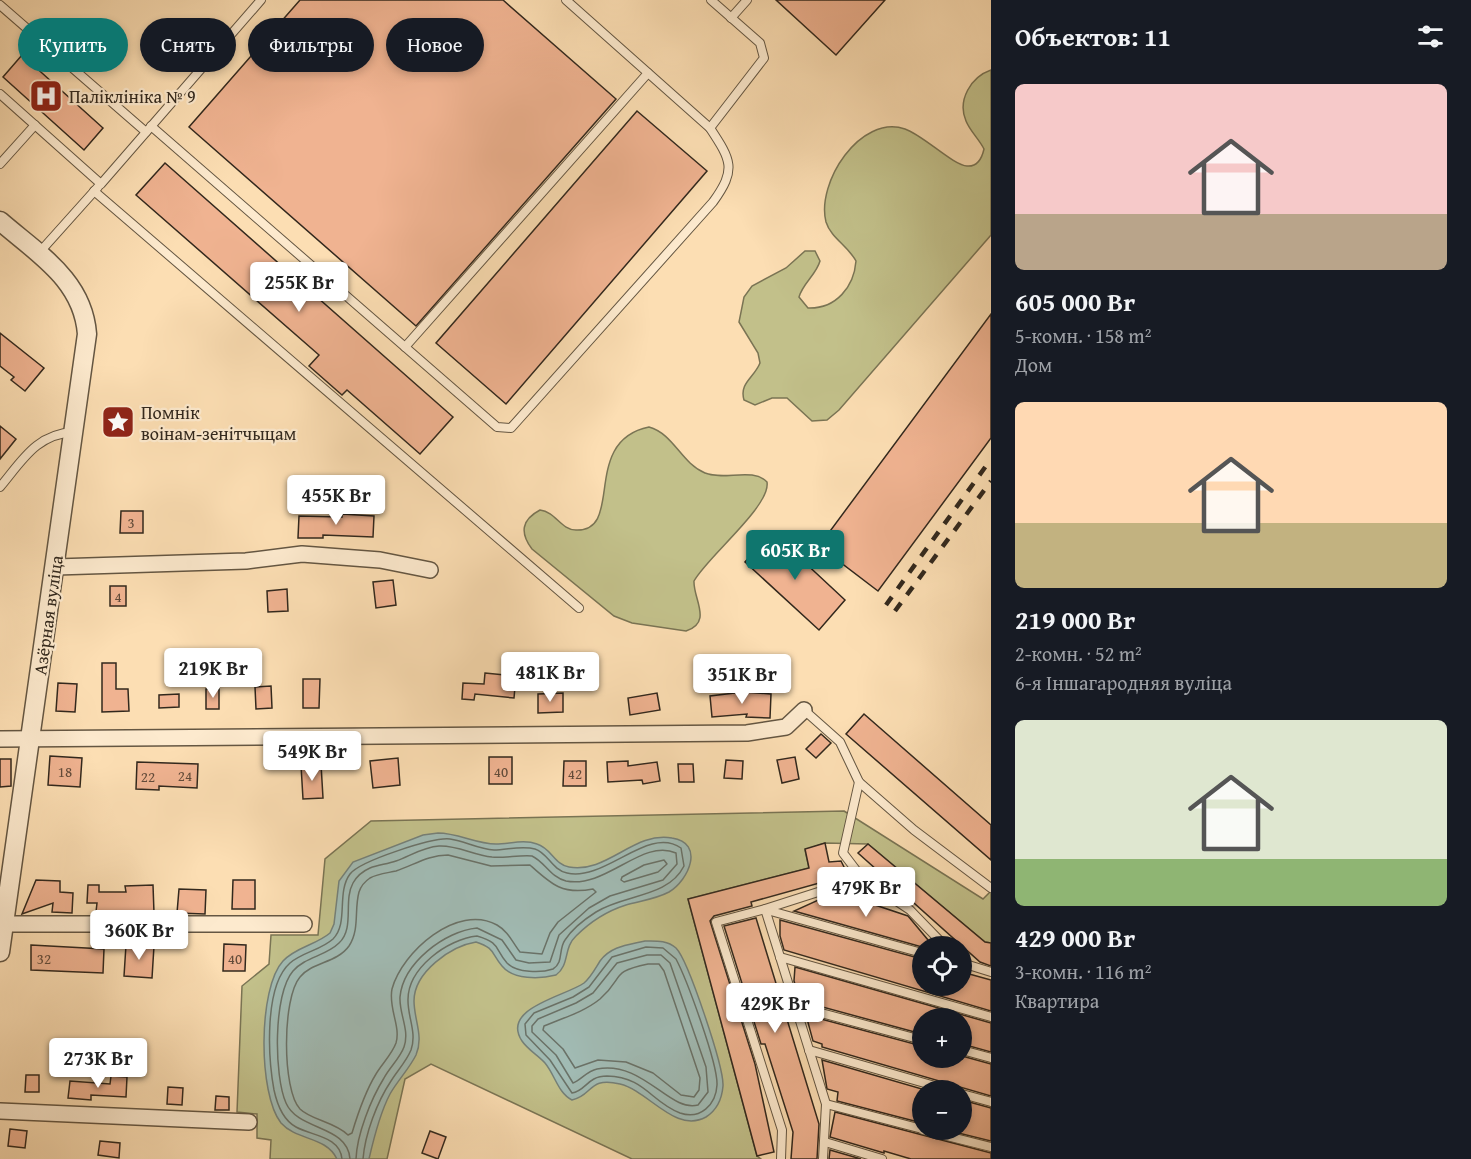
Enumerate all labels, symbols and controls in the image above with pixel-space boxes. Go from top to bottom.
text: Объектов: 11 [1015,17,1171,56]
chip: Купить [18,18,128,72]
chip: Снять [140,18,236,72]
chip: Фильтры [248,18,374,72]
chip: Новое [386,18,484,72]
icon: filters [1414,20,1447,53]
hospital icon: Паліклініка № 9 [28,78,64,114]
place label: Паліклініка № 9 [69,83,196,110]
icon: home [1177,123,1285,231]
pin: 255K Br [244,262,354,313]
text: 255K Br [264,267,334,296]
text: 605 000 Br [1015,282,1135,321]
text: 5-комн. · 158 m² [1015,321,1151,350]
text: Дом [1015,350,1052,379]
place label: Помнік воінам-зенітчыцам [141,399,297,447]
place icon: Помнік воінам-зенітчыцам [100,404,136,440]
icon: home [1177,441,1285,549]
pin: 455K Br [281,475,391,526]
text: 455K Br [301,480,371,509]
house number: 3 [127,512,135,533]
pin: 605K Br [740,530,850,581]
text: 605K Br [760,535,830,564]
street label: Азёрная вуліца [26,553,70,677]
house number: 4 [114,586,122,607]
text: 219 000 Br [1015,600,1135,639]
text: 2-комн. · 52 m² [1015,639,1142,668]
pin: 219K Br [158,648,268,699]
pin: 481K Br [495,652,605,703]
text: 219K Br [178,653,248,682]
pin: 351K Br [687,654,797,705]
text: 481K Br [515,657,585,686]
text: 351K Br [707,659,777,688]
text: 6-я Іншагародняя вуліца [1015,668,1232,697]
pin: 549K Br [257,731,367,782]
text: 549K Br [277,736,347,765]
icon: home [1177,759,1285,867]
house number: 18 [58,761,72,782]
house number: 40 [494,761,508,782]
house number: 42 [568,763,582,784]
house number: 24 [178,765,192,786]
house number: 22 [141,766,155,787]
pin: 479K Br [811,867,921,918]
text: 479K Br [831,872,901,901]
pin: 360K Br [84,910,194,961]
text: 360K Br [104,915,174,944]
text: 429 000 Br [1015,918,1135,957]
map controls [912,936,972,1140]
button: locate [912,936,972,996]
house number: 32 [37,948,51,969]
house number: 40 [228,948,242,969]
text: 3-комн. · 116 m² [1015,957,1151,986]
pin: 429K Br [720,983,830,1034]
text: Квартира [1015,986,1099,1015]
text: 429K Br [740,988,810,1017]
button: + [912,1008,972,1068]
pin: 273K Br [43,1038,153,1089]
text: 273K Br [63,1043,133,1072]
button: − [912,1080,972,1140]

